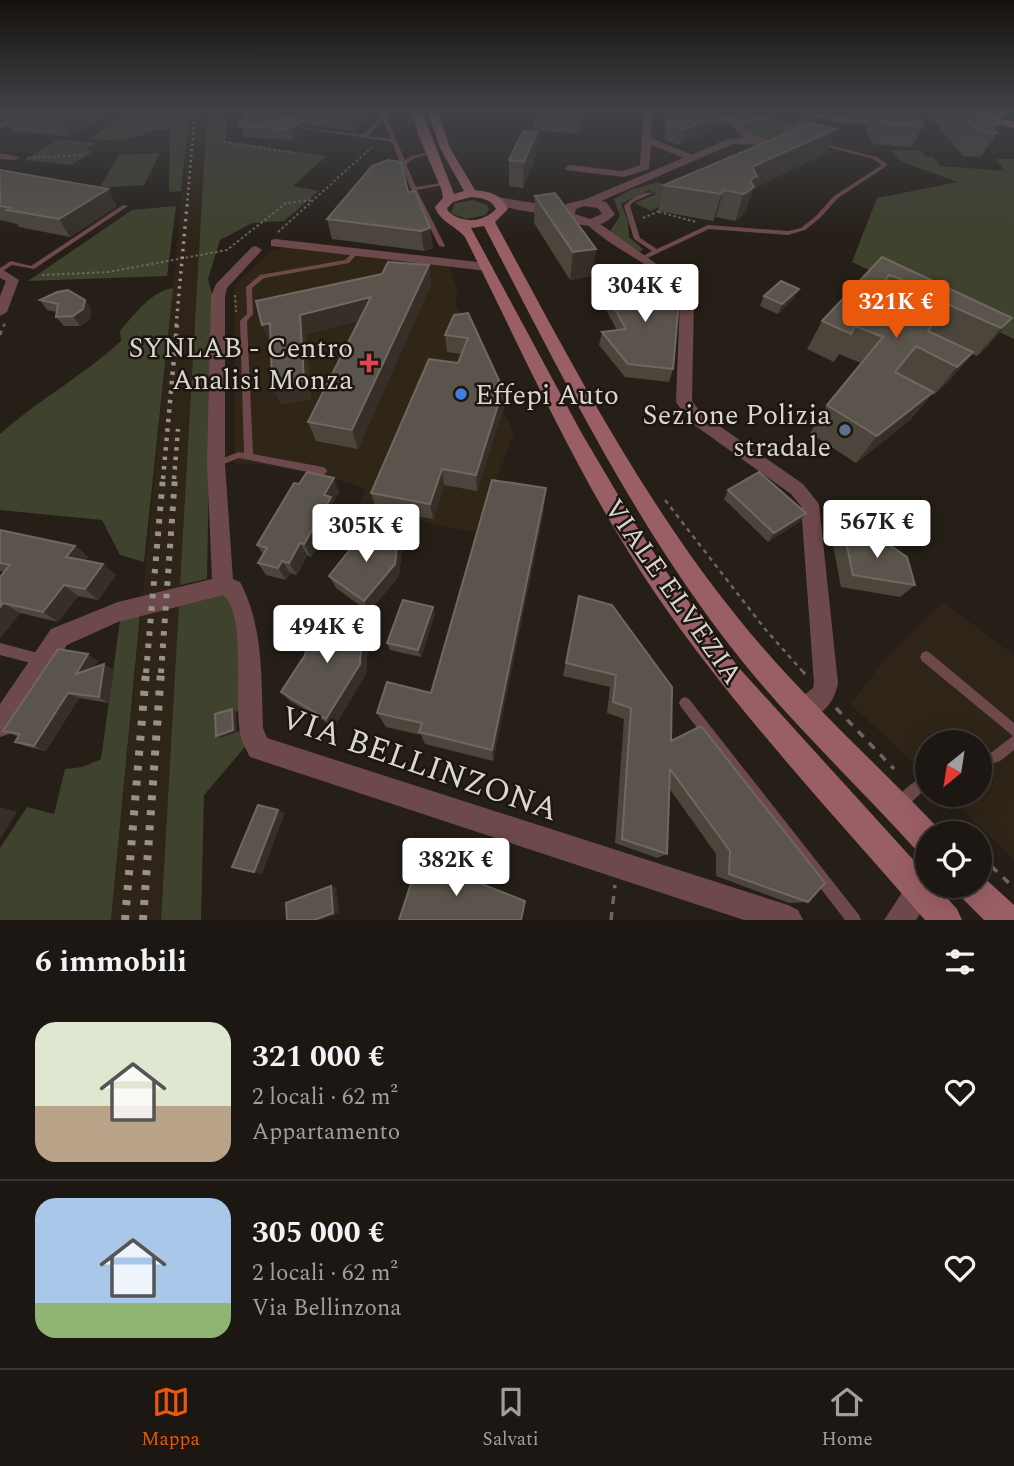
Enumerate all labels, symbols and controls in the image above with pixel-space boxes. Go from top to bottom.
pin: 304K € [588,264,702,324]
text: 304K € [607,269,683,304]
pin: 321K € [839,280,953,340]
text: 321K € [858,285,934,320]
place label: SYNLAB - Centro Analisi Monza [129,327,353,402]
marker: SYNLAB - Centro Analisi Monza [359,353,379,373]
place label: Effepi Auto [475,374,619,417]
marker: Effepi Auto [453,386,469,402]
place label: Sezione Polizia stradale [642,394,831,469]
marker: Sezione Polizia stradale [837,422,853,438]
street label: VIALE ELVEZIA [592,490,753,694]
pin: 567K € [820,500,934,560]
pin: 305K € [309,504,423,564]
text: 567K € [839,505,915,540]
text: 305K € [328,509,404,544]
pin: 494K € [270,606,384,665]
text: 494K € [289,610,365,645]
street label: VIA BELLINZONA [274,693,565,835]
north arrow [915,730,992,807]
map controls [915,730,992,898]
button: locate [915,821,992,898]
pin: 382K € [399,838,513,898]
text: 382K € [418,843,494,878]
text: 6 immobili [35,939,187,985]
icon: filters [941,943,979,981]
text: 321 000 € [252,1034,385,1080]
icon: home [91,1050,175,1134]
icon: heart [941,1073,979,1111]
text: 2 locali · 62 m² [252,1080,398,1115]
text: Appartamento [252,1115,400,1150]
text: 305 000 € [252,1210,385,1256]
icon: home [91,1226,175,1310]
icon: heart [941,1249,979,1287]
text: 2 locali · 62 m² [252,1256,398,1291]
text: Via Bellinzona [252,1291,402,1326]
tab: Mappa [141,1383,200,1454]
tab: Salvati [482,1383,539,1454]
tab: Home [821,1383,873,1454]

